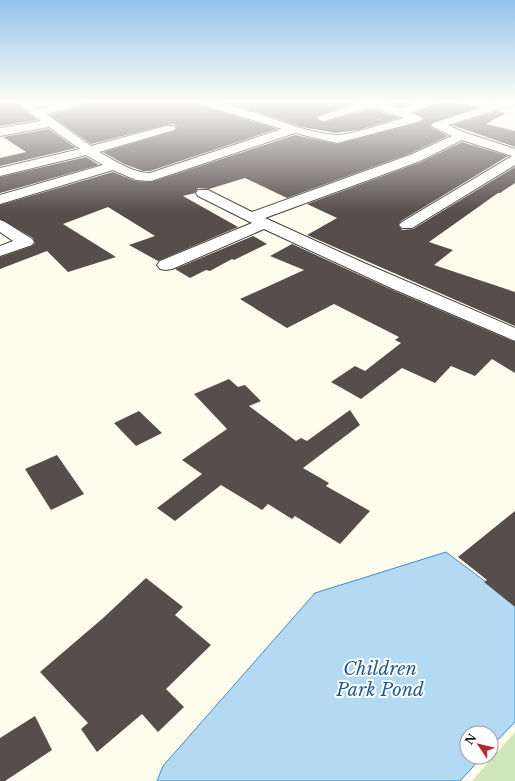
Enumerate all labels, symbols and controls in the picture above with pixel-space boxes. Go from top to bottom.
water label: Children Park Pond [335,658,424,701]
north arrow [459,725,499,765]
text: N [462,730,480,748]

